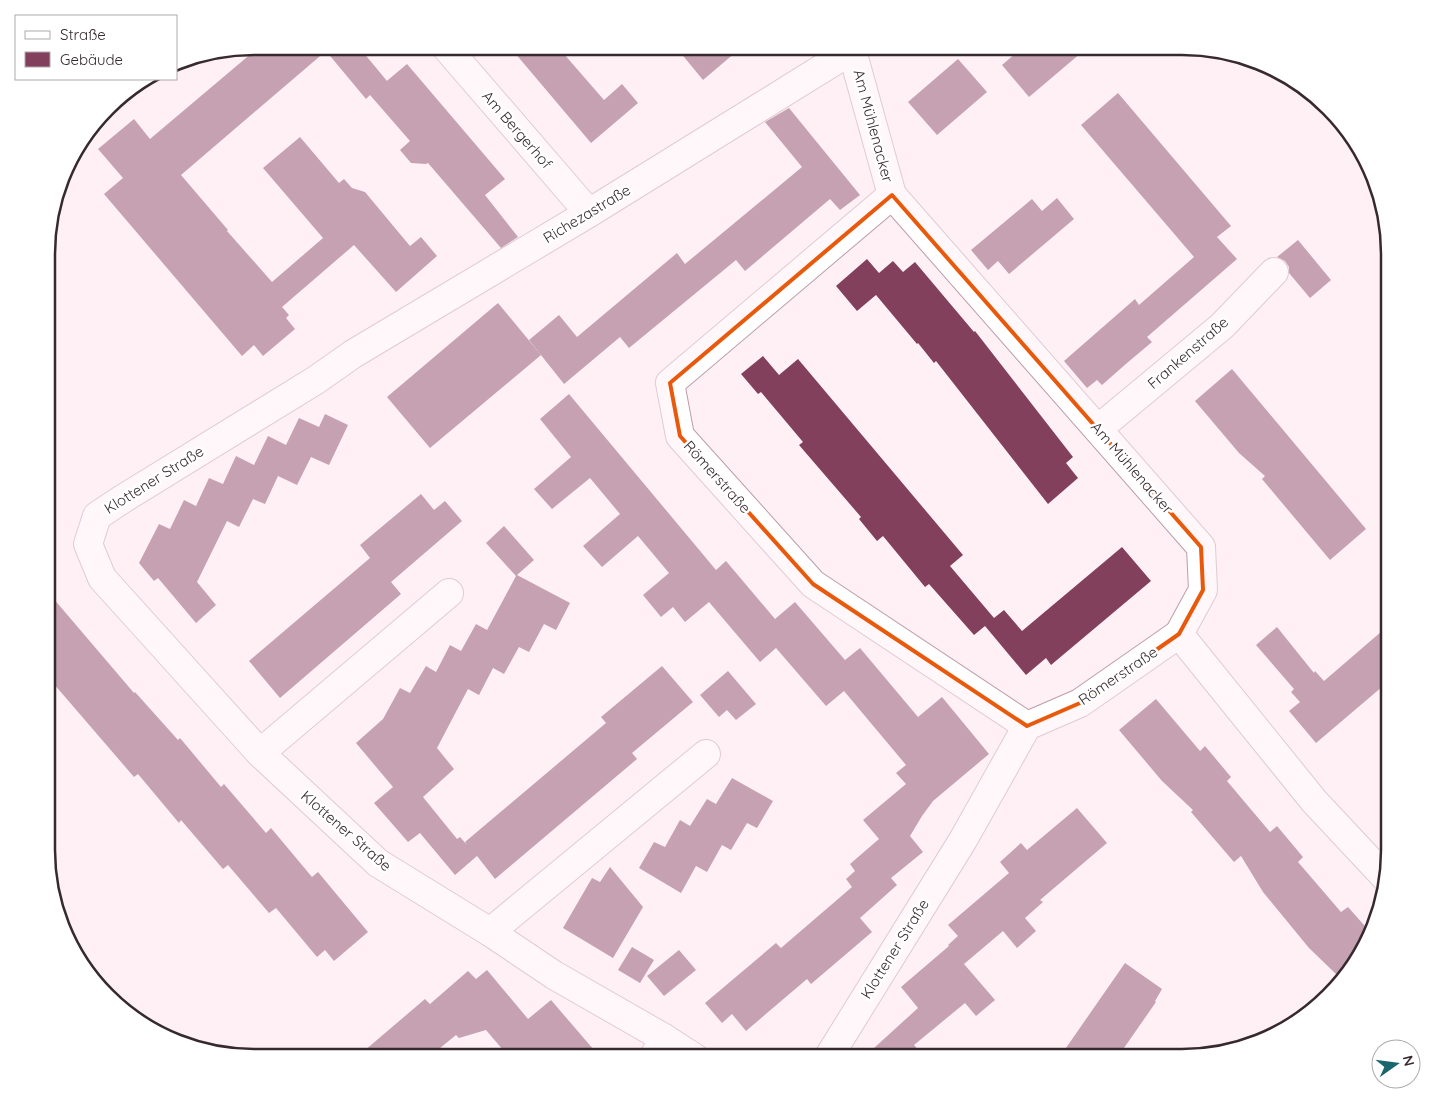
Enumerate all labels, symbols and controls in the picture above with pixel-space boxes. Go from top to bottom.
legend [15,15,178,80]
text: Straße [60,25,106,44]
text: Gebäude [60,50,123,69]
street label: Am Mühlenacker [849,67,898,185]
street label: Am Bergerhof [478,87,557,173]
street label: Richezastraße [540,180,634,247]
street label: Frankenstraße [1143,312,1232,393]
street label: Am Mühlenacker [1087,418,1178,518]
street label: Römerstraße [680,436,755,517]
street label: Klottener Straße [100,441,207,518]
street label: Römerstraße [1075,642,1161,709]
street label: Klottener Straße [297,786,396,875]
street label: Klottener Straße [856,895,933,1002]
north arrow [1371,1039,1421,1089]
text: N [1399,1054,1419,1068]

